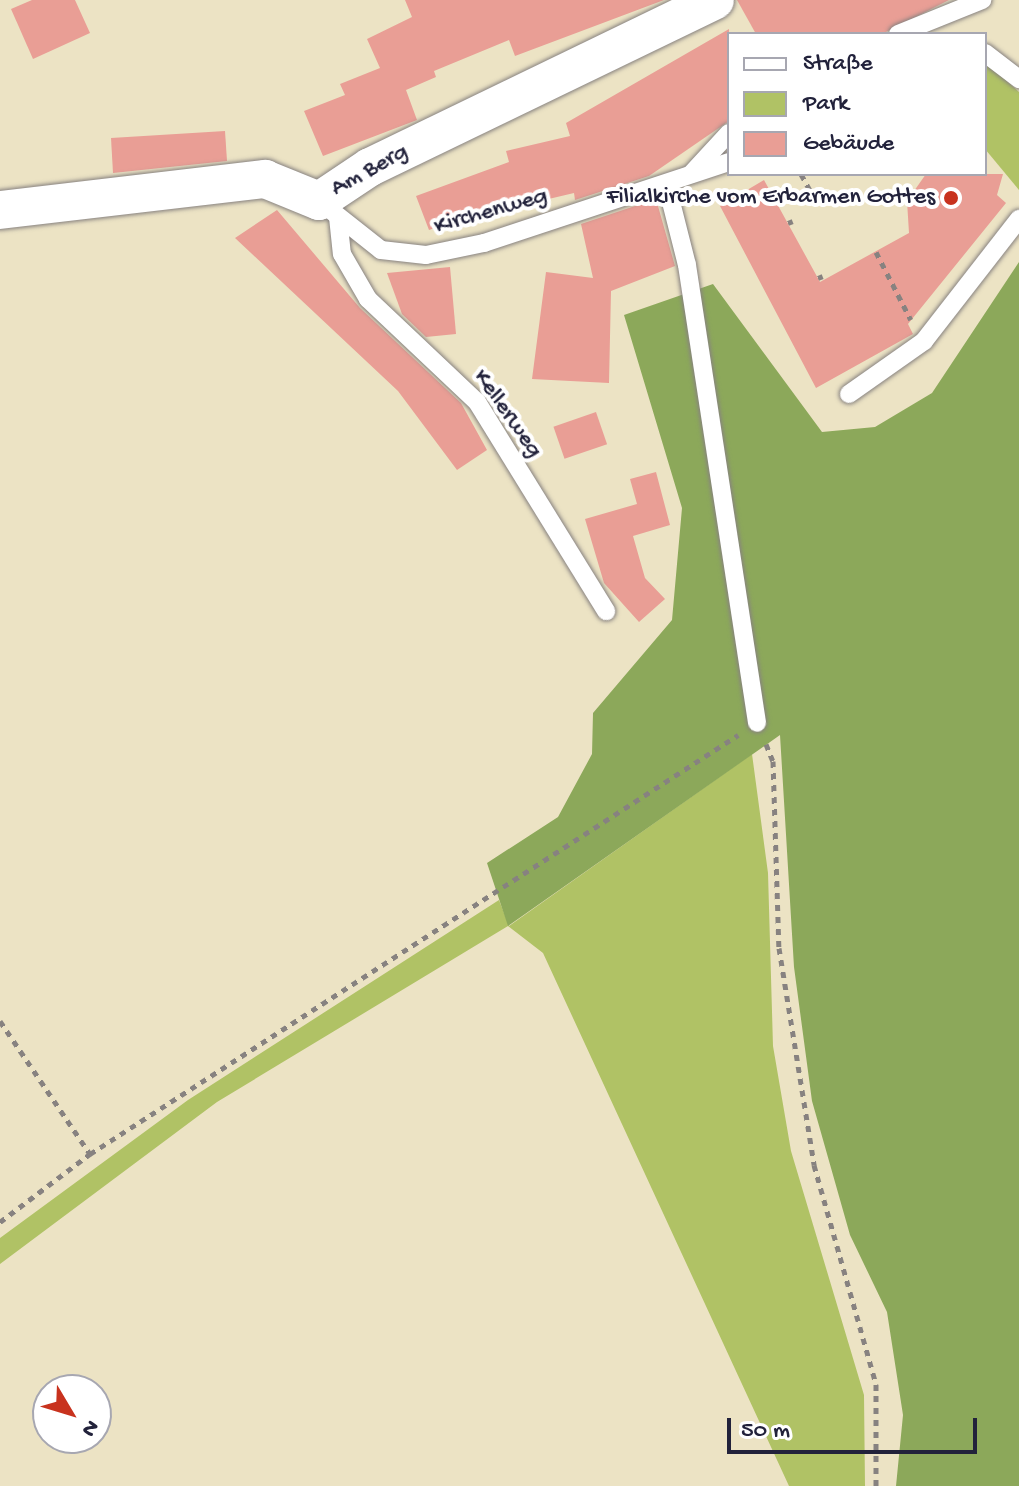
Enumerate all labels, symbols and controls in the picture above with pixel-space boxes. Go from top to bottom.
legend [727,32,987,176]
text: Straße [803,50,873,79]
text: Park [803,90,849,119]
text: Gebäude [803,130,894,159]
street label: Am Berg [326,138,414,204]
street label: Kirchenweg [431,182,551,242]
place label: Filialkirche vom Erbarmen Gottes [606,184,935,212]
marker: Filialkirche vom Erbarmen Gottes [942,189,960,207]
street label: Kellerweg [466,364,548,464]
north arrow [32,1374,112,1454]
scale bar [731,1402,981,1452]
text: N [75,1414,104,1441]
text: 50 m [741,1417,790,1446]

